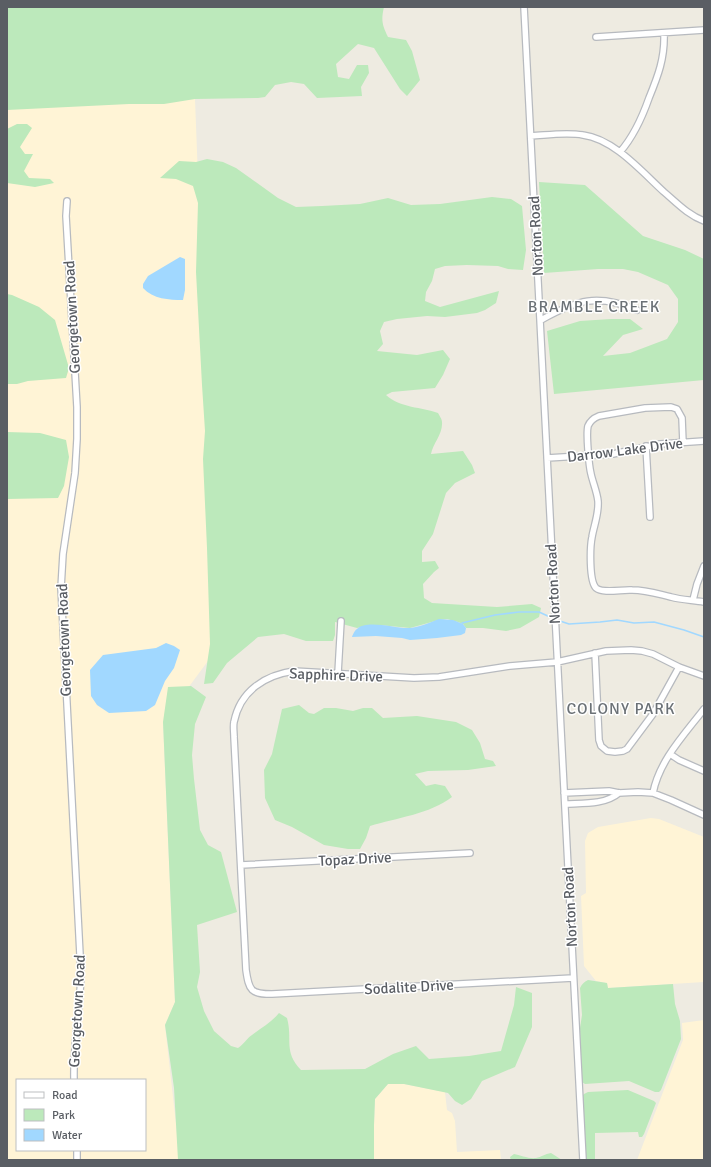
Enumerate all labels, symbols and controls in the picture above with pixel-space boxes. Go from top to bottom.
street label: Norton Road [525,195,547,277]
street label: Georgetown Road [60,260,84,374]
district label: BRAMBLE CREEK [528,297,660,317]
street label: Darrow Lake Drive [566,434,684,466]
street label: Norton Road [542,543,564,625]
street label: Georgetown Road [53,583,75,697]
street label: Sapphire Drive [289,664,383,686]
district label: COLONY PARK [567,699,675,719]
street label: Topaz Drive [318,848,392,870]
street label: Norton Road [559,866,581,948]
street label: Georgetown Road [65,954,89,1068]
street label: Sodalite Drive [364,976,454,998]
legend [16,1079,146,1151]
text: Road [52,1088,78,1103]
text: Park [52,1108,75,1123]
text: Water [52,1128,83,1143]

